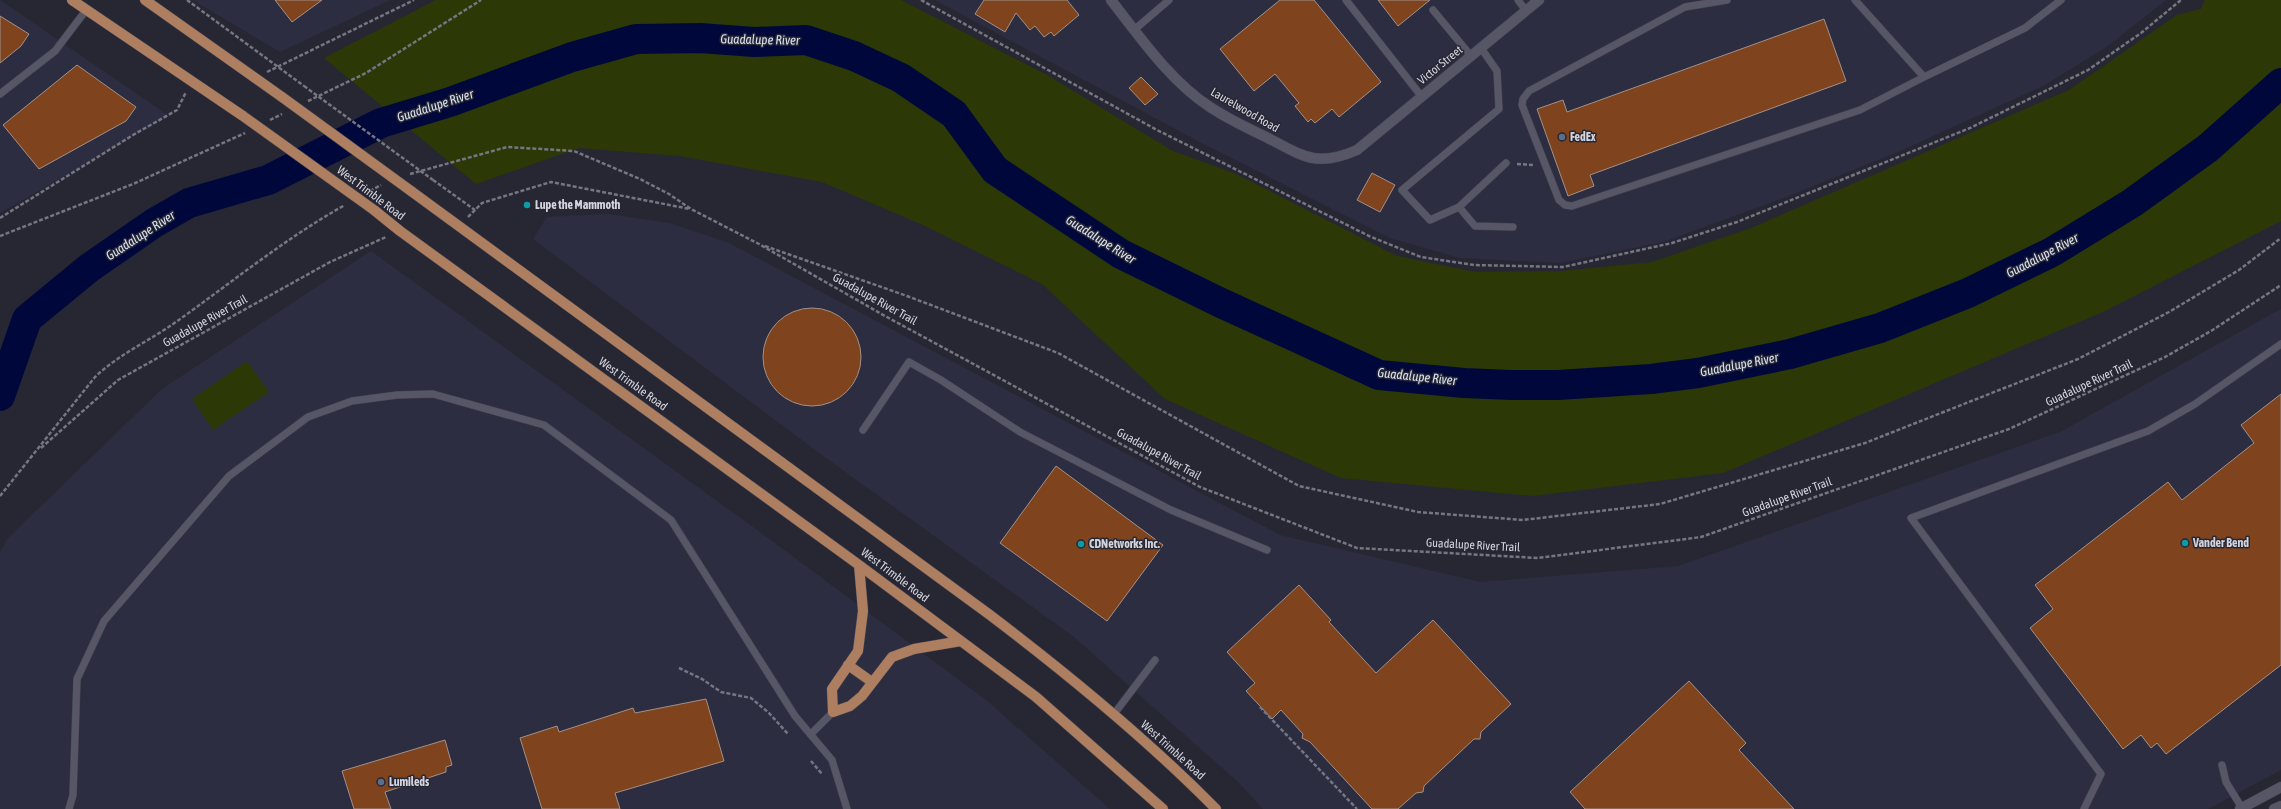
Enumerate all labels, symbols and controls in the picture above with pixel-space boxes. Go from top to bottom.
water label: Guadalupe River [720,31,801,48]
street label: Victor Street [1415,42,1466,87]
street label: Laurelwood Road [1208,85,1282,135]
water label: Guadalupe River [395,86,476,125]
place label: FedEx [1570,130,1596,144]
marker: FedEx [1557,132,1567,142]
street label: West Trimble Road [334,163,408,223]
place label: Lupe the Mammoth [535,198,621,212]
marker: Lupe the Mammoth [522,200,532,210]
water label: Guadalupe River [103,207,179,263]
water label: Guadalupe River [1063,212,1139,267]
water label: Guadalupe River [2004,230,2082,281]
street label: Guadalupe River Trail [830,270,920,328]
street label: Guadalupe River Trail [160,292,250,350]
water label: Guadalupe River [1699,349,1781,379]
street label: West Trimble Road [596,354,670,414]
street label: Guadalupe River Trail [2043,356,2135,409]
water label: Guadalupe River [1377,365,1458,388]
street label: Guadalupe River Trail [1114,425,1204,483]
street label: Guadalupe River Trail [1740,474,1834,520]
street label: Guadalupe River Trail [1426,536,1521,555]
place label: Vander Bend [2192,536,2249,550]
place label: CDNetworks Inc. [1089,537,1160,551]
marker: Vander Bend [2180,538,2190,548]
marker: CDNetworks Inc. [1076,539,1086,549]
street label: West Trimble Road [858,545,932,605]
street label: West Trimble Road [1138,718,1208,782]
place label: Lumileds [389,775,430,789]
marker: Lumileds [376,777,386,787]

